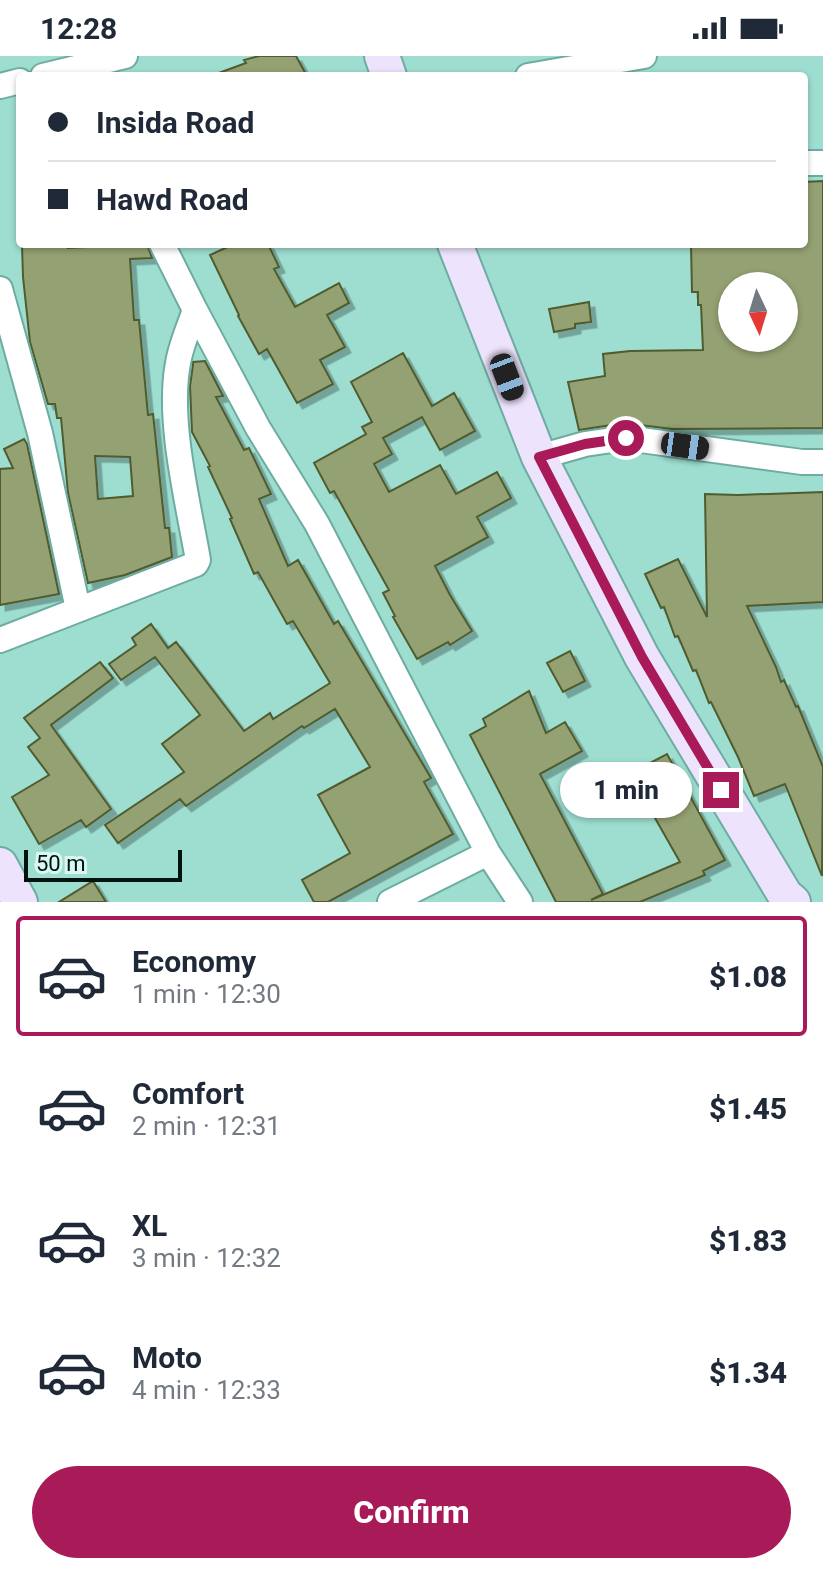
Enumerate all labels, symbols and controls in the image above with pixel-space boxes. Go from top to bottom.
text: 12:28 [40,11,117,46]
text: Insida Road [96,105,254,140]
text: Hawd Road [96,182,249,217]
north arrow [718,272,798,352]
map controls [718,272,798,352]
car [487,350,527,404]
route start [608,420,644,456]
car [660,431,710,461]
callout: 1 min [561,762,693,818]
route end [703,772,739,808]
text: 1 min [593,775,659,805]
scale bar [24,846,182,882]
text: 50 m [36,851,85,876]
icon: car [36,940,108,1012]
text: Economy [132,944,256,979]
text: $1.08 [709,959,787,994]
text: 1 min · 12:30 [132,979,281,1009]
icon: car [36,1072,108,1144]
text: Comfort [132,1076,244,1111]
text: $1.45 [709,1091,787,1126]
text: 2 min · 12:31 [132,1111,281,1141]
icon: car [36,1204,108,1276]
text: XL [132,1208,167,1243]
text: $1.83 [709,1223,787,1258]
text: 3 min · 12:32 [132,1243,281,1273]
icon: car [36,1336,108,1408]
text: Moto [132,1340,202,1375]
text: $1.34 [709,1355,787,1390]
text: 4 min · 12:33 [132,1375,281,1405]
button: Confirm [32,1466,791,1558]

